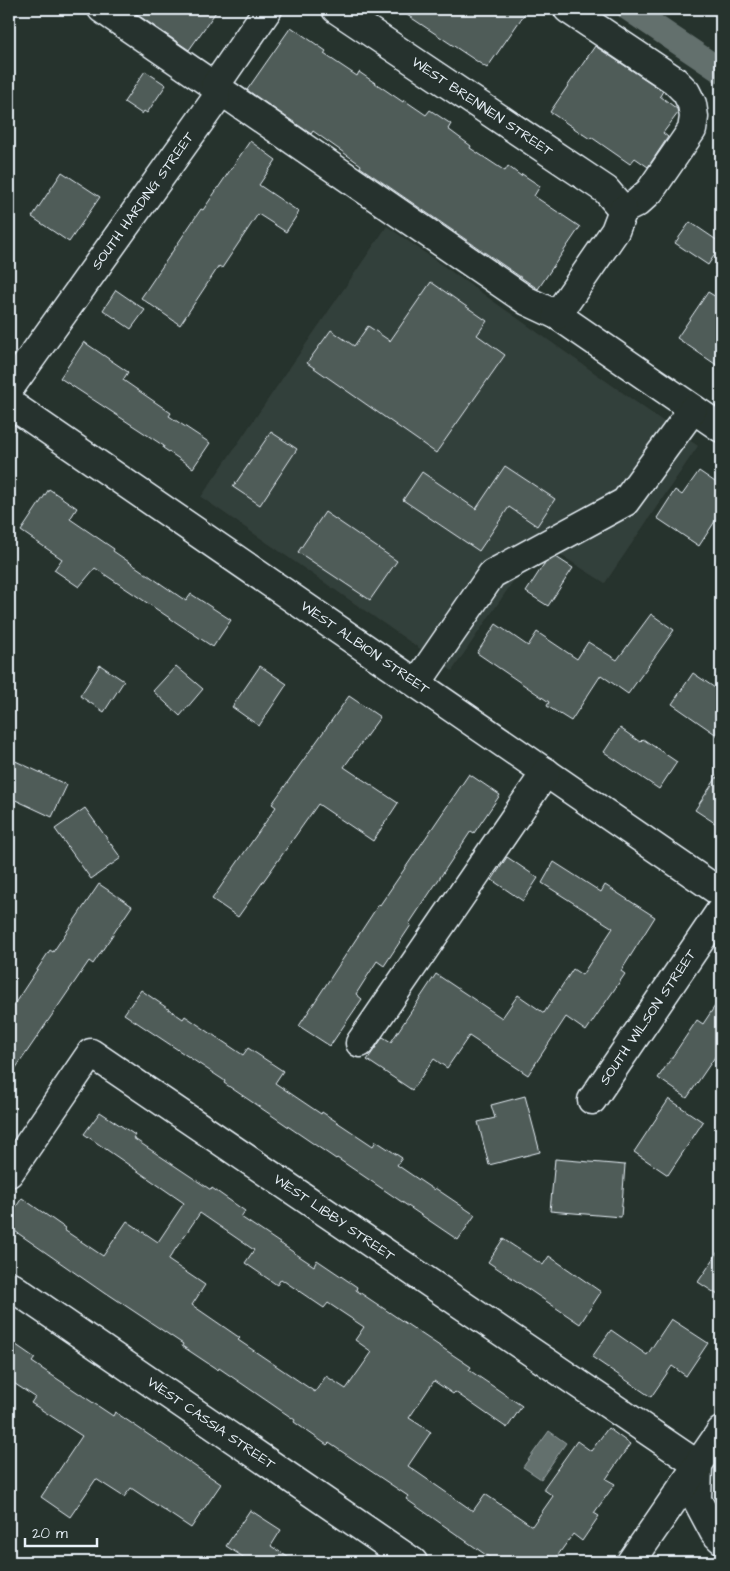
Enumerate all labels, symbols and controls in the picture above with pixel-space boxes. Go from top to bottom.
street label: WEST BRENNEN STREET [408,52,557,162]
street label: SOUTH HARDING STREET [87,128,199,274]
street label: WEST ALBION STREET [296,596,434,699]
street label: SOUTH WILSON STREET [595,945,702,1089]
street label: WEST LIBBY STREET [269,1170,399,1266]
street label: WEST CASSIA STREET [143,1372,279,1475]
scale bar [25,1516,98,1548]
text: 20 m [32,1523,68,1544]

